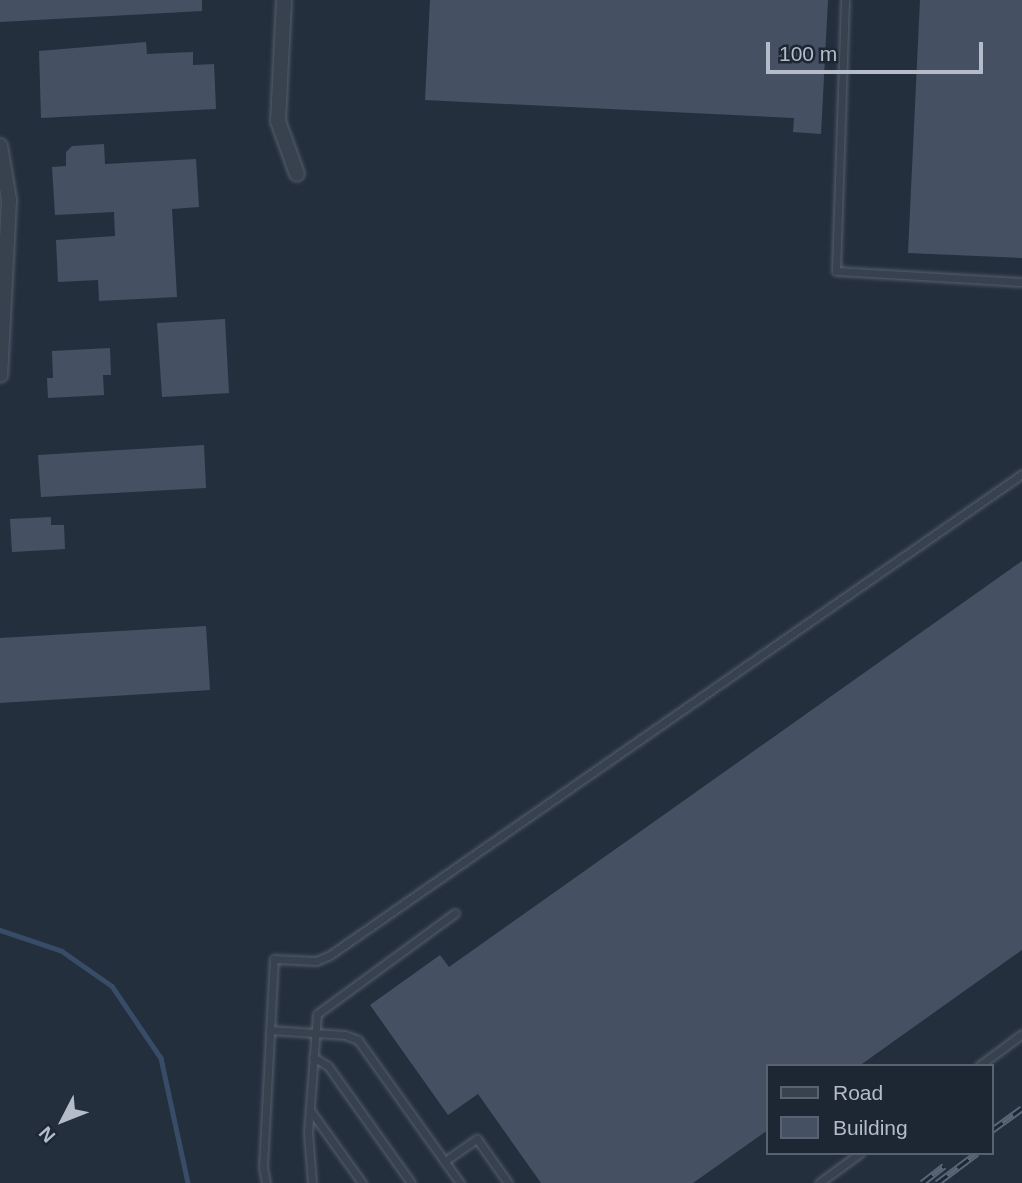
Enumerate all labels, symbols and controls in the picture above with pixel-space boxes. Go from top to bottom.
scale bar [770,28,987,72]
text: 100 m [779,42,837,65]
legend [766,1064,994,1155]
text: Road [833,1081,883,1104]
north arrow [28,1085,98,1155]
text: Building [833,1116,908,1139]
text: N [35,1122,59,1147]

